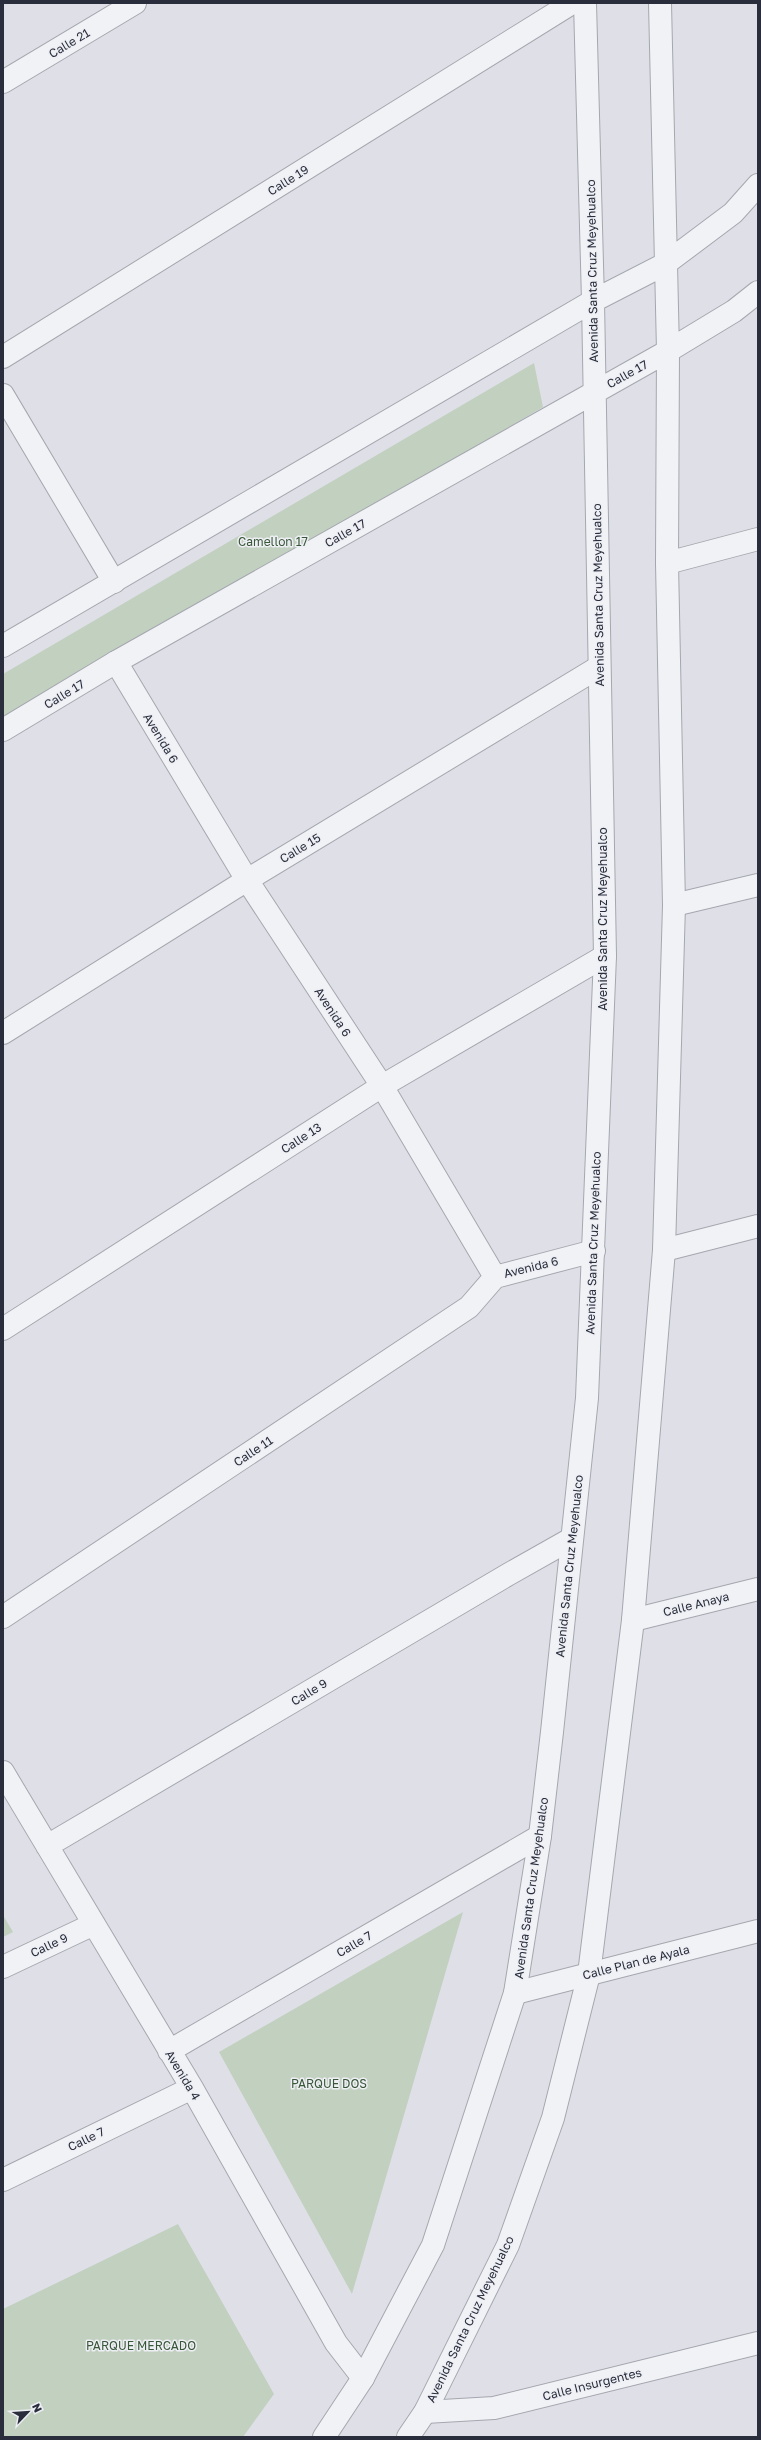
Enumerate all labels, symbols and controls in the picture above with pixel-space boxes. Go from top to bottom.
street label: Calle 21 [46,25,92,61]
street label: Calle 19 [265,162,311,198]
street label: Avenida Santa Cruz Meyehualco [583,179,601,363]
street label: Calle 17 [604,357,650,391]
street label: Avenida Santa Cruz Meyehualco [589,503,607,687]
street label: Calle 17 [322,516,368,550]
park label: Camellon 17 [238,534,308,549]
street label: Calle 17 [41,676,87,712]
street label: Avenida 6 [140,710,182,766]
street label: Avenida Santa Cruz Meyehualco [595,827,610,1011]
street label: Calle 15 [277,830,323,866]
street label: Avenida 6 [312,985,354,1039]
street label: Calle 13 [278,1119,324,1157]
street label: Avenida Santa Cruz Meyehualco [582,1151,604,1335]
street label: Avenida 6 [502,1253,560,1281]
street label: Calle 11 [231,1432,276,1470]
street label: Avenida Santa Cruz Meyehualco [552,1474,586,1658]
street label: Calle Anaya [661,1589,731,1619]
street label: Calle 9 [288,1675,330,1709]
street label: Avenida Santa Cruz Meyehualco [511,1796,551,1980]
street label: Calle 7 [333,1928,375,1960]
street label: Calle 9 [28,1930,70,1960]
street label: Calle Plan de Ayala [581,1941,691,1983]
street label: Avenida 4 [162,2047,204,2103]
park label: PARQUE DOS [291,2076,367,2091]
street label: Calle 7 [65,2124,107,2154]
street label: Avenida Santa Cruz Meyehualco [423,2233,517,2405]
park label: PARQUE MERCADO [86,2338,196,2353]
street label: Calle Insurgentes [541,2364,643,2404]
north arrow [8,2392,48,2432]
text: N [30,2401,45,2414]

